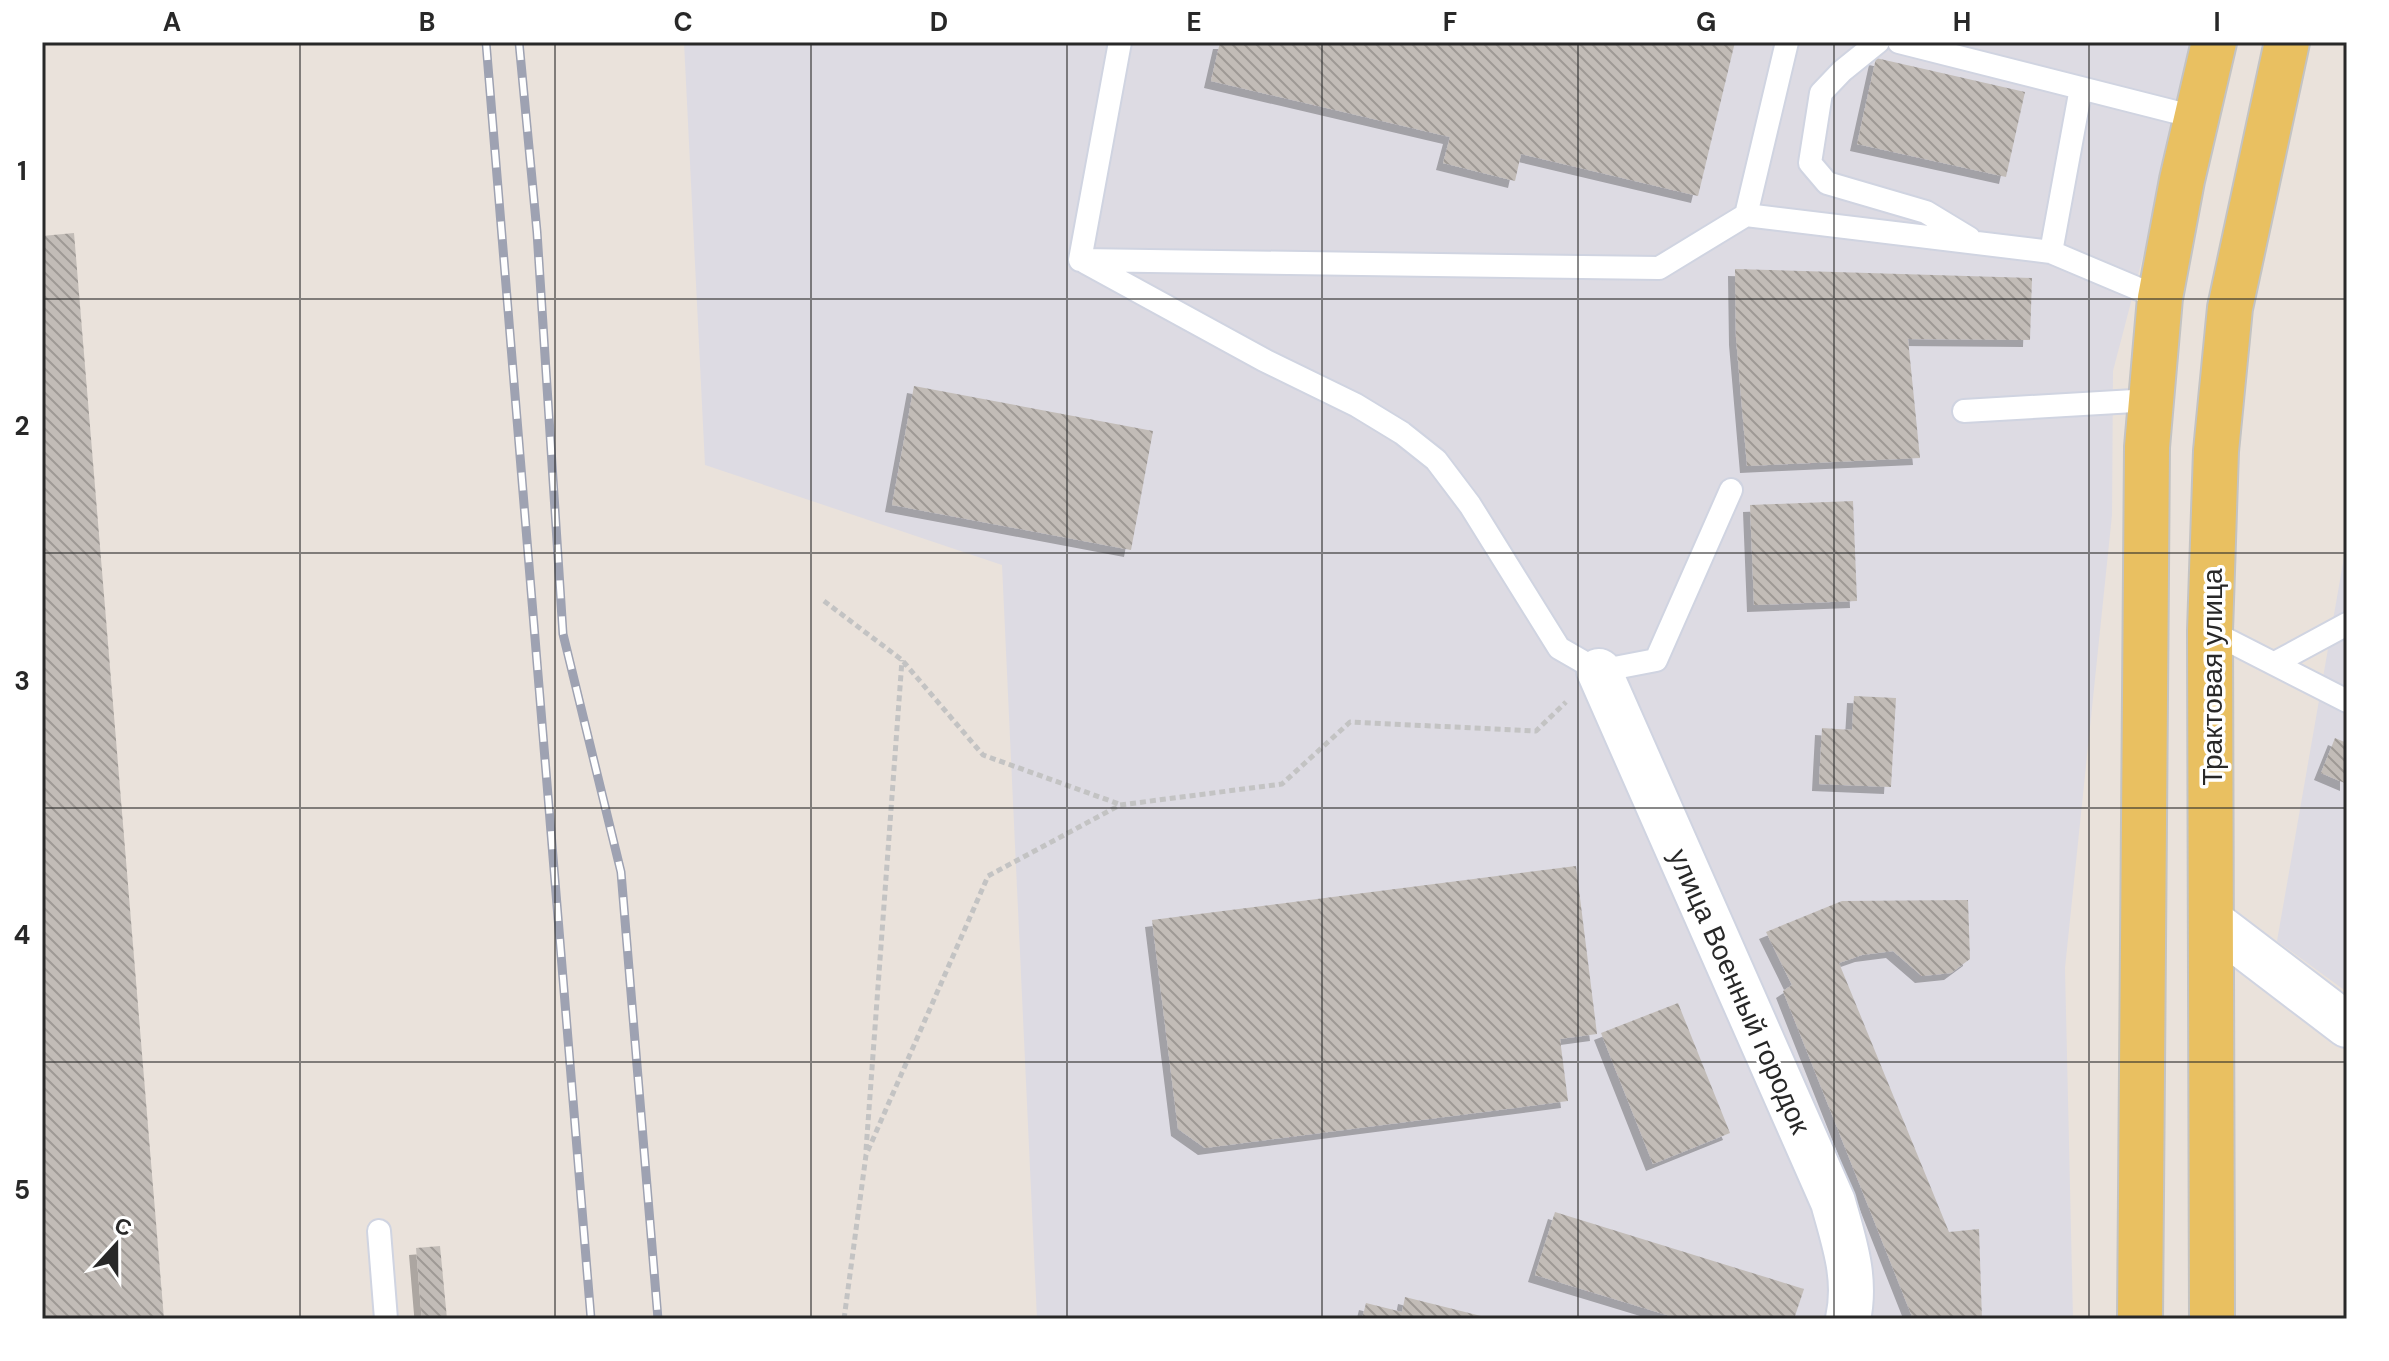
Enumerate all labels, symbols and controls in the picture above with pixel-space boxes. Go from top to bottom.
text: A [163,5,181,39]
text: B [419,5,435,39]
text: C [673,5,693,39]
text: D [930,5,948,39]
text: E [1186,5,1202,39]
text: F [1443,5,1457,39]
text: G [1696,5,1716,39]
text: H [1953,5,1971,39]
text: I [2213,5,2221,39]
text: 1 [17,154,27,188]
text: 2 [14,409,30,443]
street label: Трактовая улица [2194,568,2231,786]
text: 3 [14,664,30,698]
street label: улица Военный городок [1660,843,1819,1140]
text: 4 [14,918,30,952]
text: 5 [14,1173,30,1207]
north arrow [76,1205,156,1285]
text: С [110,1210,136,1243]

